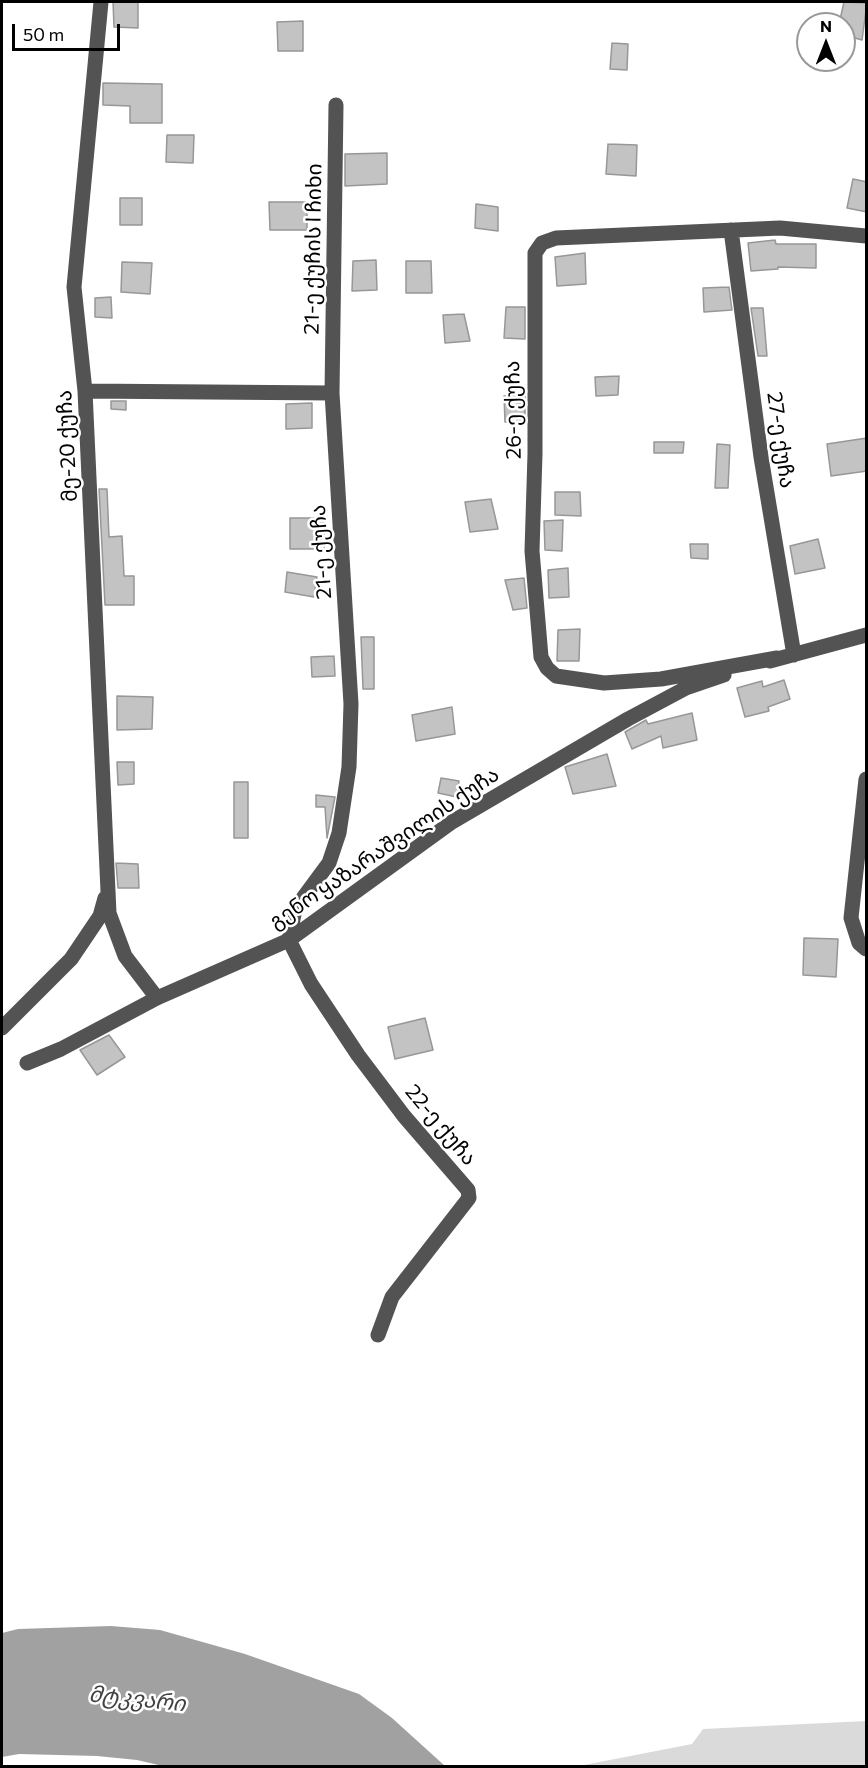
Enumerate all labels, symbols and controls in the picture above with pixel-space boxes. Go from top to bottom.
scale bar [15,12,123,50]
north arrow [796,12,856,72]
text: N [820,16,832,35]
text: 50 m [23,23,64,45]
street label: 21-ე ქუჩის I ჩიხი [299,163,327,335]
street label: 26-ე ქუჩა [500,360,526,460]
street label: მე-20 ქუჩა [51,389,83,503]
street label: 27-ე ქუჩა [762,390,800,490]
street label: 21-ე ქუჩა [305,504,337,600]
street label: გენო ყაზარაშვილის ქუჩა [264,761,504,935]
street label: 22-ე ქუჩა [400,1080,482,1170]
water label: მტკვარი [87,1681,187,1717]

